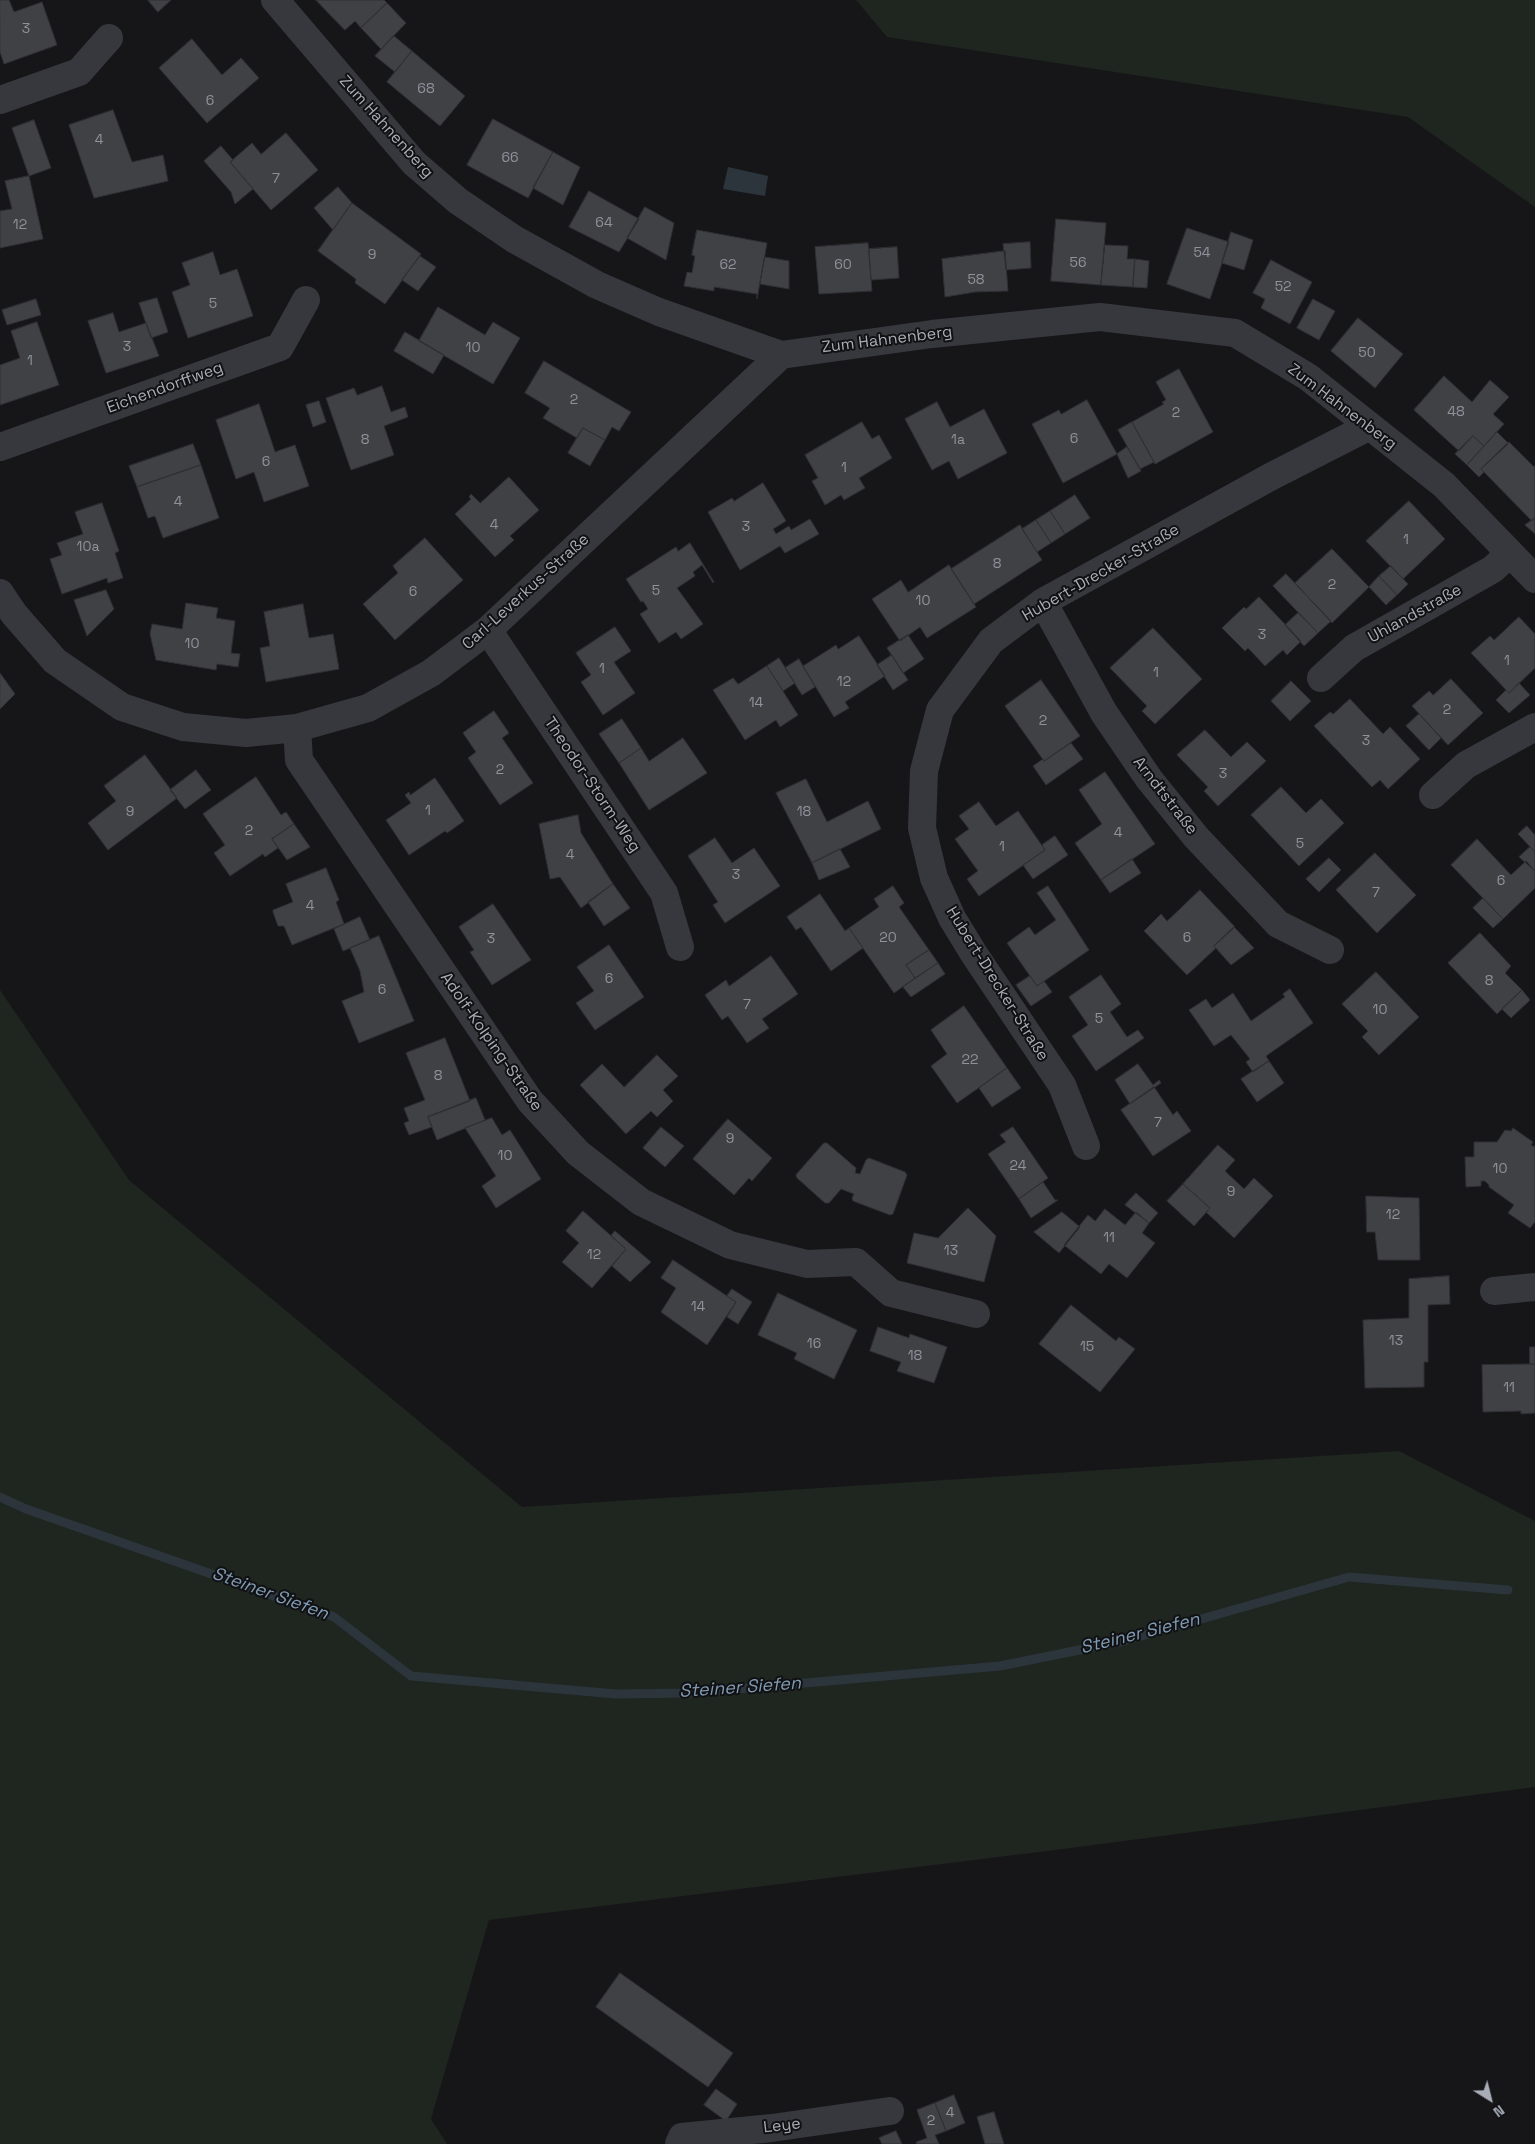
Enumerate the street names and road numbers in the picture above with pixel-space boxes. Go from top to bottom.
street label: Zum Hahnenberg [335,72,437,182]
street label: Zum Hahnenberg [821,322,953,358]
street label: Eichendorffweg [104,358,226,418]
street label: Zum Hahnenberg [1284,360,1400,454]
street label: Hubert-Drecker-Straße [1019,520,1183,626]
street label: Carl-Leverkus-Straße [459,530,593,654]
street label: Uhlandstraße [1365,580,1465,648]
street label: Theodor-Storm-Weg [540,714,644,856]
street label: Arndtstraße [1129,753,1201,839]
street label: Hubert-Drecker-Straße [942,903,1052,1065]
street label: Adolf-Kolping-Straße [436,969,546,1115]
street label: Leye [762,2114,802,2138]

